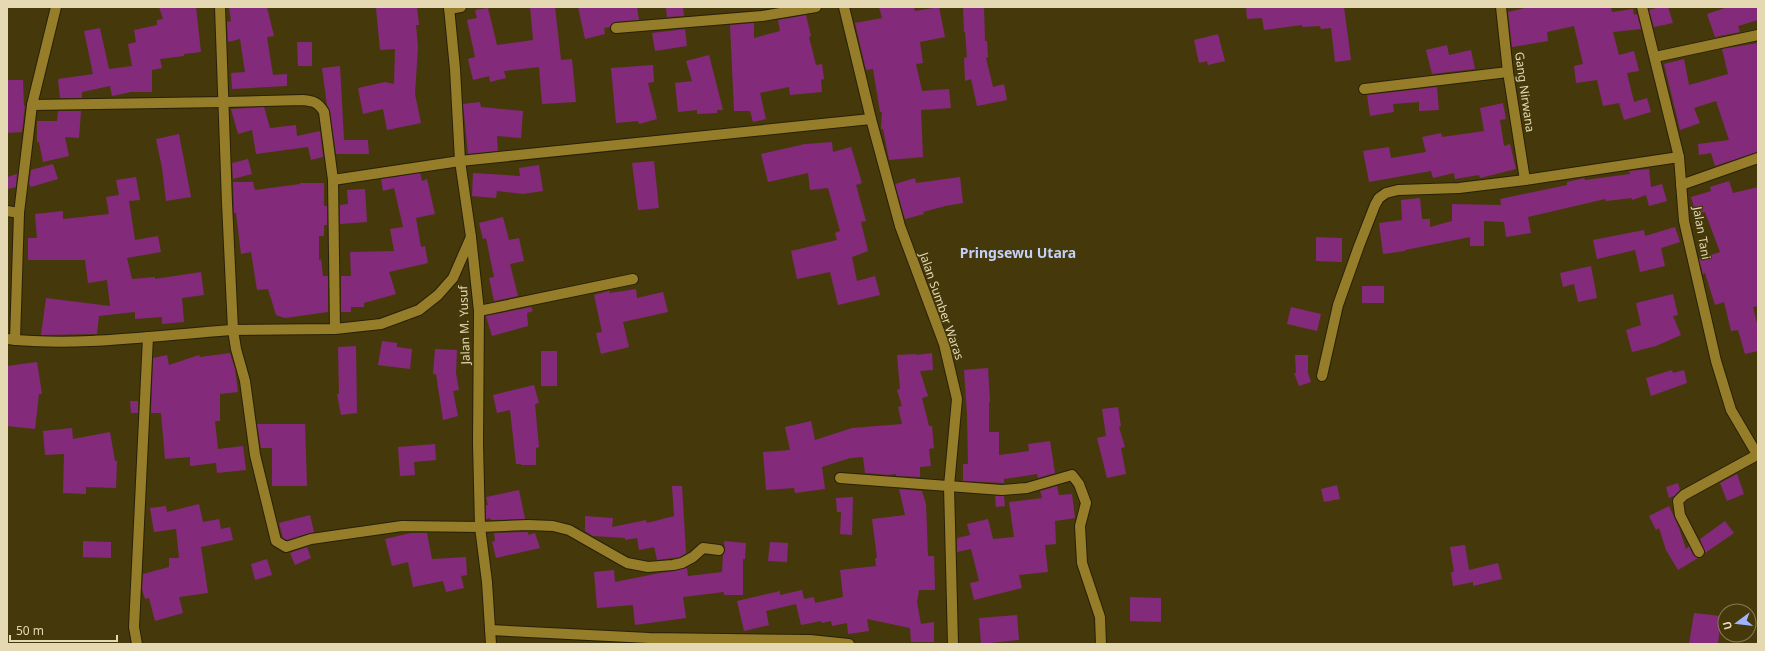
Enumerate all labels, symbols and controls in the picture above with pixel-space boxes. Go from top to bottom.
street label: Gang Nirwana [1511,51,1539,133]
street label: Jalan Tani [1689,204,1715,261]
district label: Pringsewu Utara [960,243,1076,262]
street label: Jalan Sumber Waras [915,249,968,362]
street label: Jalan M. Yusuf [454,284,474,366]
north arrow [1717,603,1757,643]
scale bar [10,617,117,643]
text: U [1719,620,1735,632]
text: 50 m [16,622,44,639]

